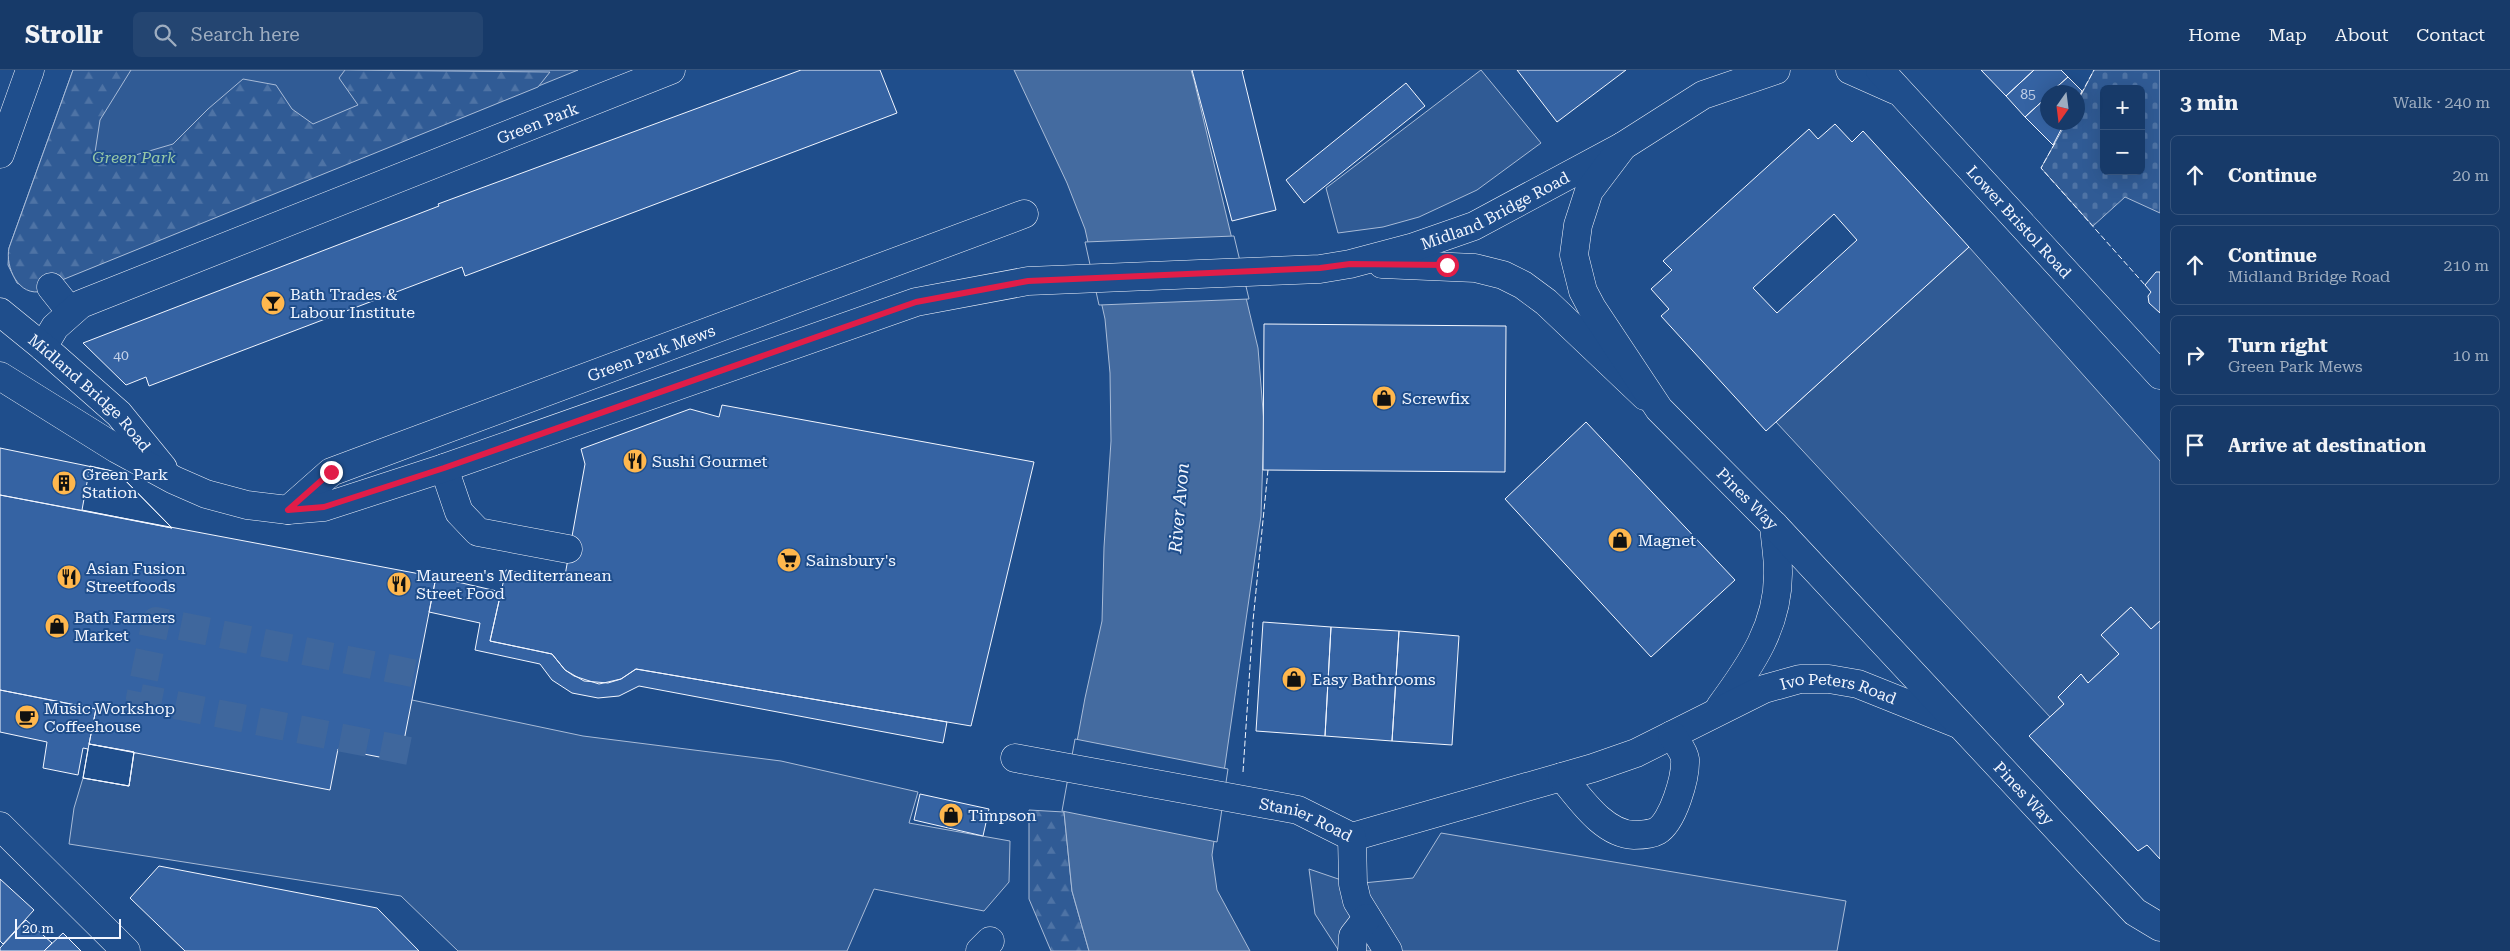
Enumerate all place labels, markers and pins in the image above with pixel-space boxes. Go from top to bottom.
place label: Bath Trades & Labour Institute [290,285,415,322]
bar icon: Bath Trades & Labour Institute [260,290,286,316]
shop icon: Screwfix [1371,385,1397,411]
place label: Screwfix [1402,389,1470,408]
restaurant icon: Sushi Gourmet [622,448,648,474]
place label: Sushi Gourmet [652,452,768,471]
place label: Green Park Station [82,465,168,502]
building icon: Green Park Station [51,470,77,496]
shop icon: Magnet [1607,527,1633,553]
place label: Magnet [1638,531,1696,550]
supermarket icon: Sainsbury's [776,547,802,573]
place label: Sainsbury's [806,551,896,570]
place label: Asian Fusion Streetfoods [86,559,186,596]
restaurant icon: Asian Fusion Streetfoods [56,564,82,590]
place label: Maureen's Mediterranean Street Food [416,566,612,603]
restaurant icon: Maureen's Mediterranean Street Food [386,571,412,597]
place label: Bath Farmers Market [74,608,175,645]
shop icon: Bath Farmers Market [44,613,70,639]
shop icon: Easy Bathrooms [1281,666,1307,692]
place label: Easy Bathrooms [1312,670,1436,689]
place label: Music Workshop Coffeehouse [44,699,175,736]
cafe icon: Music Workshop Coffeehouse [14,704,40,730]
shop icon: Timpson [938,802,964,828]
place label: Timpson [968,806,1037,825]

